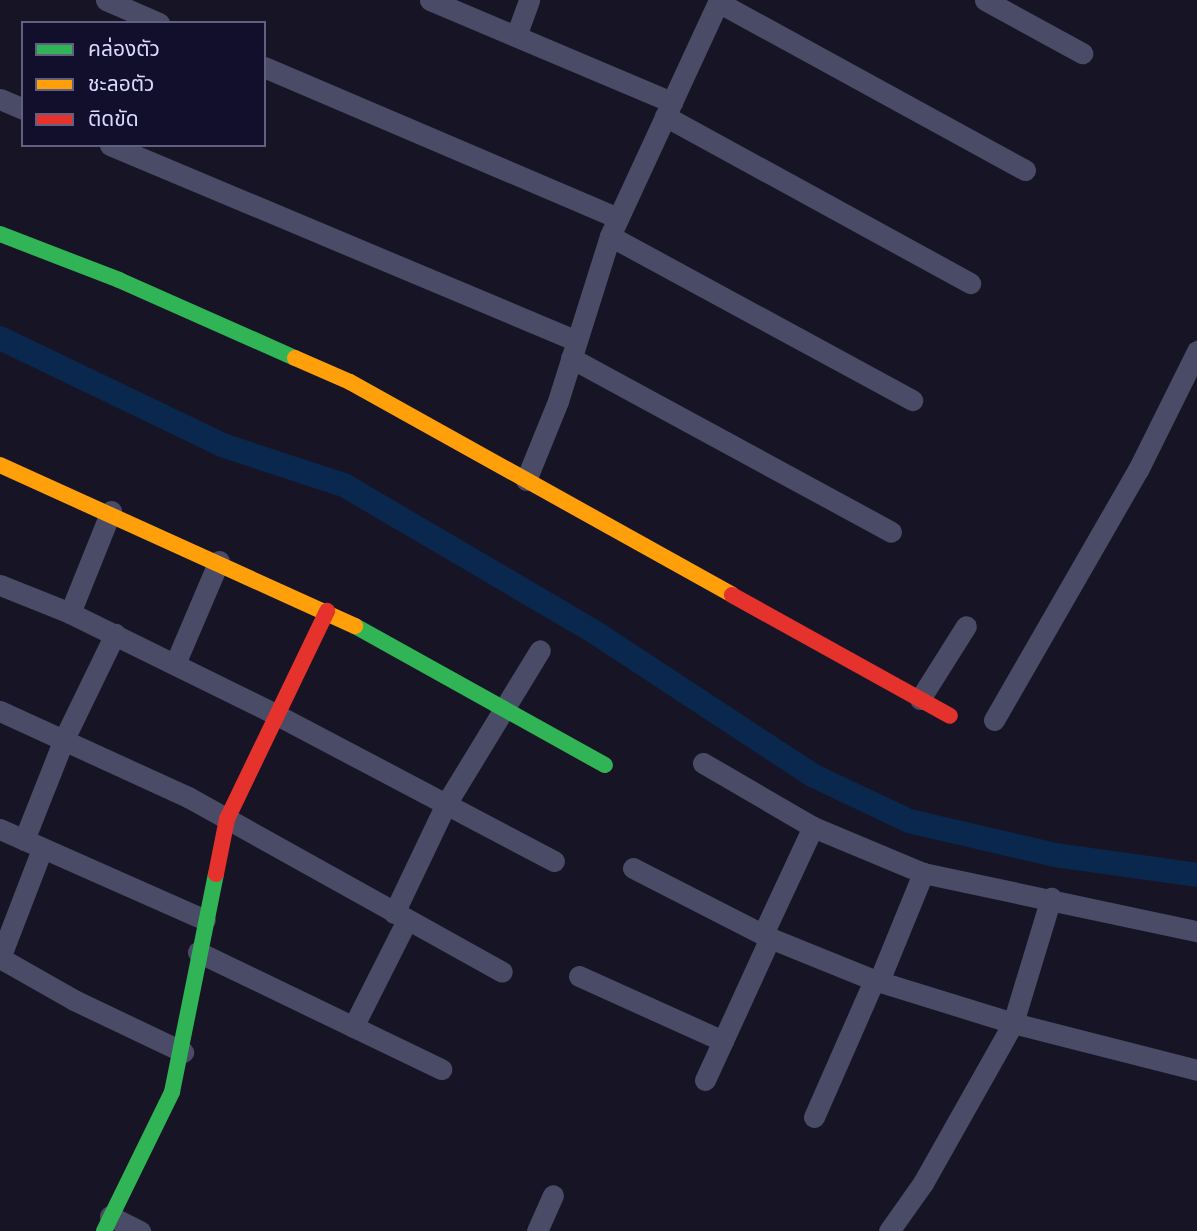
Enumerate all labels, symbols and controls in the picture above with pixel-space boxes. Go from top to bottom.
legend [21,21,266,147]
text: คล่องตัว [88,36,160,61]
text: ชะลอตัว [88,71,154,96]
text: ติดขัด [88,106,139,131]

